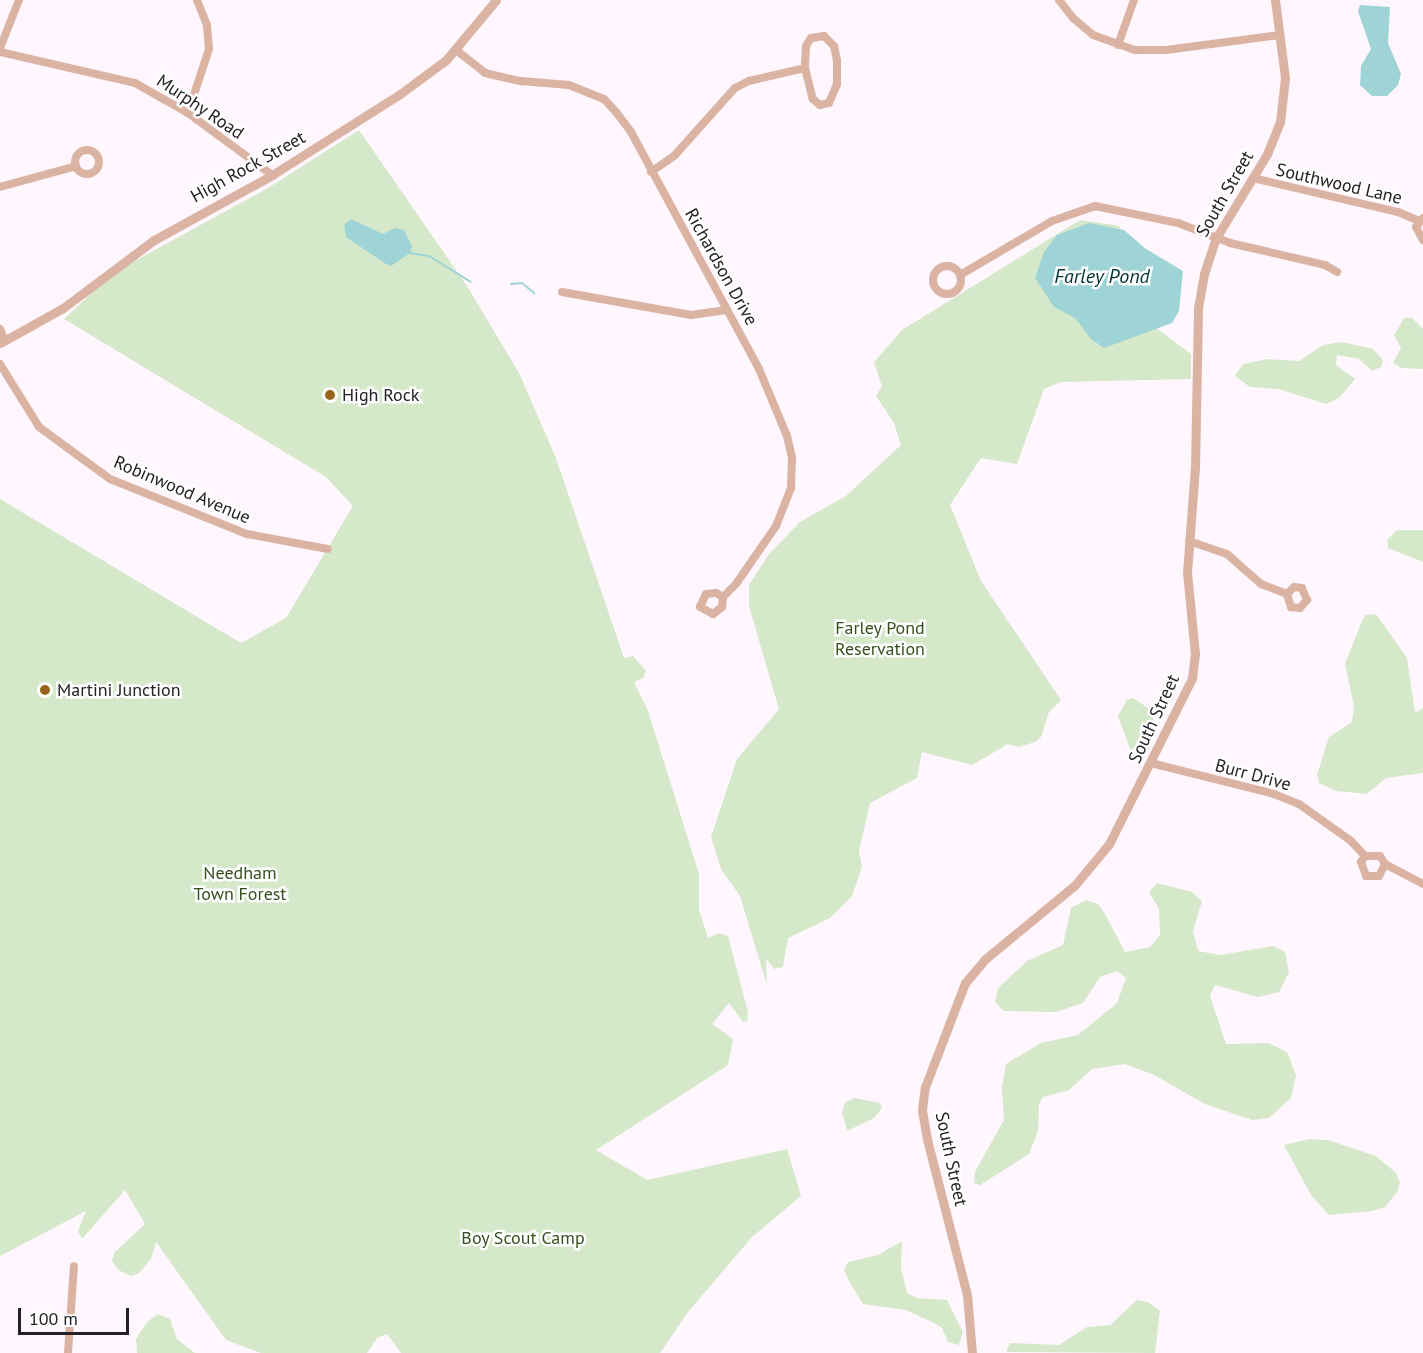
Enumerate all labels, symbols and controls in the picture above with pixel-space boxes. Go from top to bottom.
street label: Murphy Road [152,70,248,144]
street label: High Rock Street [187,126,309,208]
street label: South Street [1192,147,1258,241]
street label: Southwood Lane [1274,159,1404,209]
street label: Richardson Drive [680,205,762,329]
water label: Farley Pond [1054,264,1150,288]
place label: High Rock [342,384,419,406]
marker: High Rock [323,388,337,402]
street label: Robinwood Avenue [110,451,254,529]
park label: Farley Pond Reservation [835,618,925,660]
street label: South Street [1124,671,1184,767]
place label: Martini Junction [57,679,181,701]
marker: Martini Junction [38,683,52,697]
street label: Burr Drive [1213,755,1293,795]
park label: Needham Town Forest [194,863,286,906]
street label: South Street [930,1110,972,1208]
park label: Boy Scout Camp [461,1227,585,1249]
scale bar [21,1296,132,1334]
text: 100 m [29,1307,78,1330]

